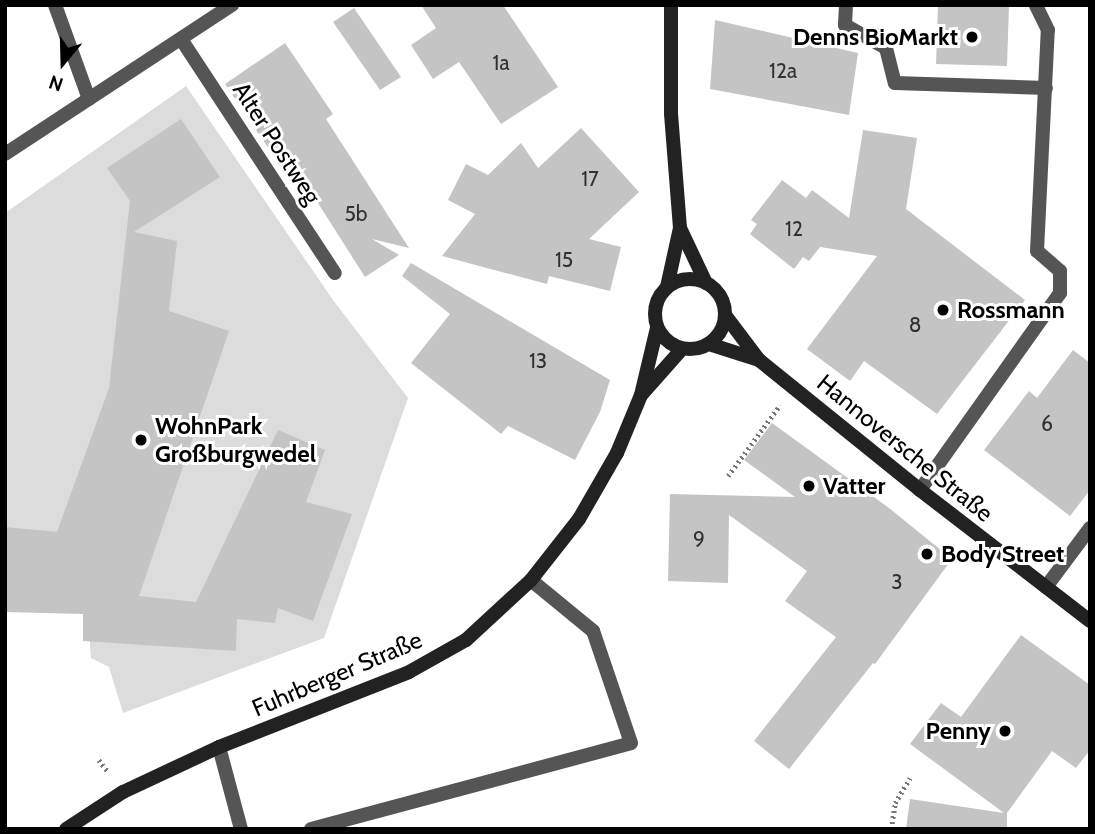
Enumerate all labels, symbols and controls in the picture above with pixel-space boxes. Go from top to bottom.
place label: Denns BioMarkt [793,23,958,51]
north arrow [28,28,98,98]
marker: Denns BioMarkt [964,29,980,45]
house number: 1a [493,50,509,76]
house number: 12a [769,58,797,84]
text: N [46,70,66,96]
street label: Alter Postweg [227,77,327,209]
house number: 17 [581,166,599,192]
house number: 5b [344,201,368,227]
house number: 12 [785,216,803,242]
house number: 15 [555,247,573,273]
place label: Rossmann [957,296,1065,324]
marker: Rossmann [935,302,951,318]
house number: 8 [909,312,921,338]
house number: 13 [529,348,547,374]
street label: Hannoversche Straße [811,368,999,528]
house number: 6 [1041,411,1053,437]
place label: WohnPark Großburgwedel [155,412,316,468]
marker: WohnPark Großburgwedel [133,432,149,448]
place label: Vatter [823,472,885,500]
marker: Vatter [801,478,817,494]
house number: 9 [693,526,705,552]
place label: Body Street [941,540,1064,568]
marker: Body Street [919,546,935,562]
house number: 3 [891,569,903,595]
street label: Fuhrberger Straße [248,625,426,723]
place label: Penny [926,717,991,745]
marker: Penny [997,723,1013,739]

